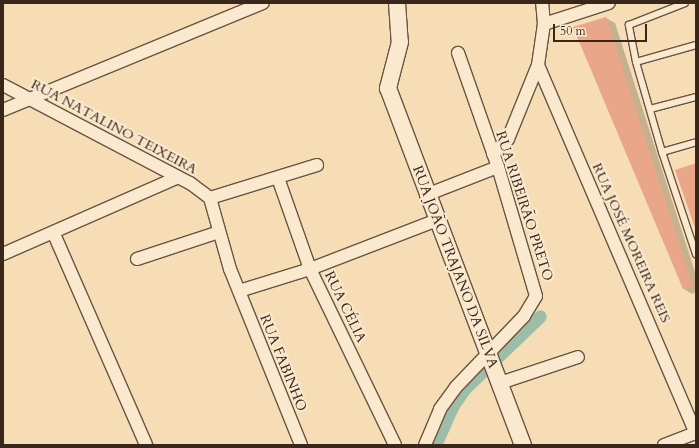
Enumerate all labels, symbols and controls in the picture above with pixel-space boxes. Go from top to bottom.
scale bar [555,16,649,42]
text: 50 m [560,23,586,39]
street label: RUA NATALINO TEIXEIRA [28,76,200,178]
street label: RUA RIBEIRÃO PRETO [492,129,556,283]
street label: RUA JOSÉ MOREIRA REIS [588,161,674,325]
street label: RUA JOÃO TRAJANO DA SILVA [409,163,501,371]
street label: RUA CÉLIA [320,269,370,345]
street label: RUA FABINHO [256,312,310,414]

